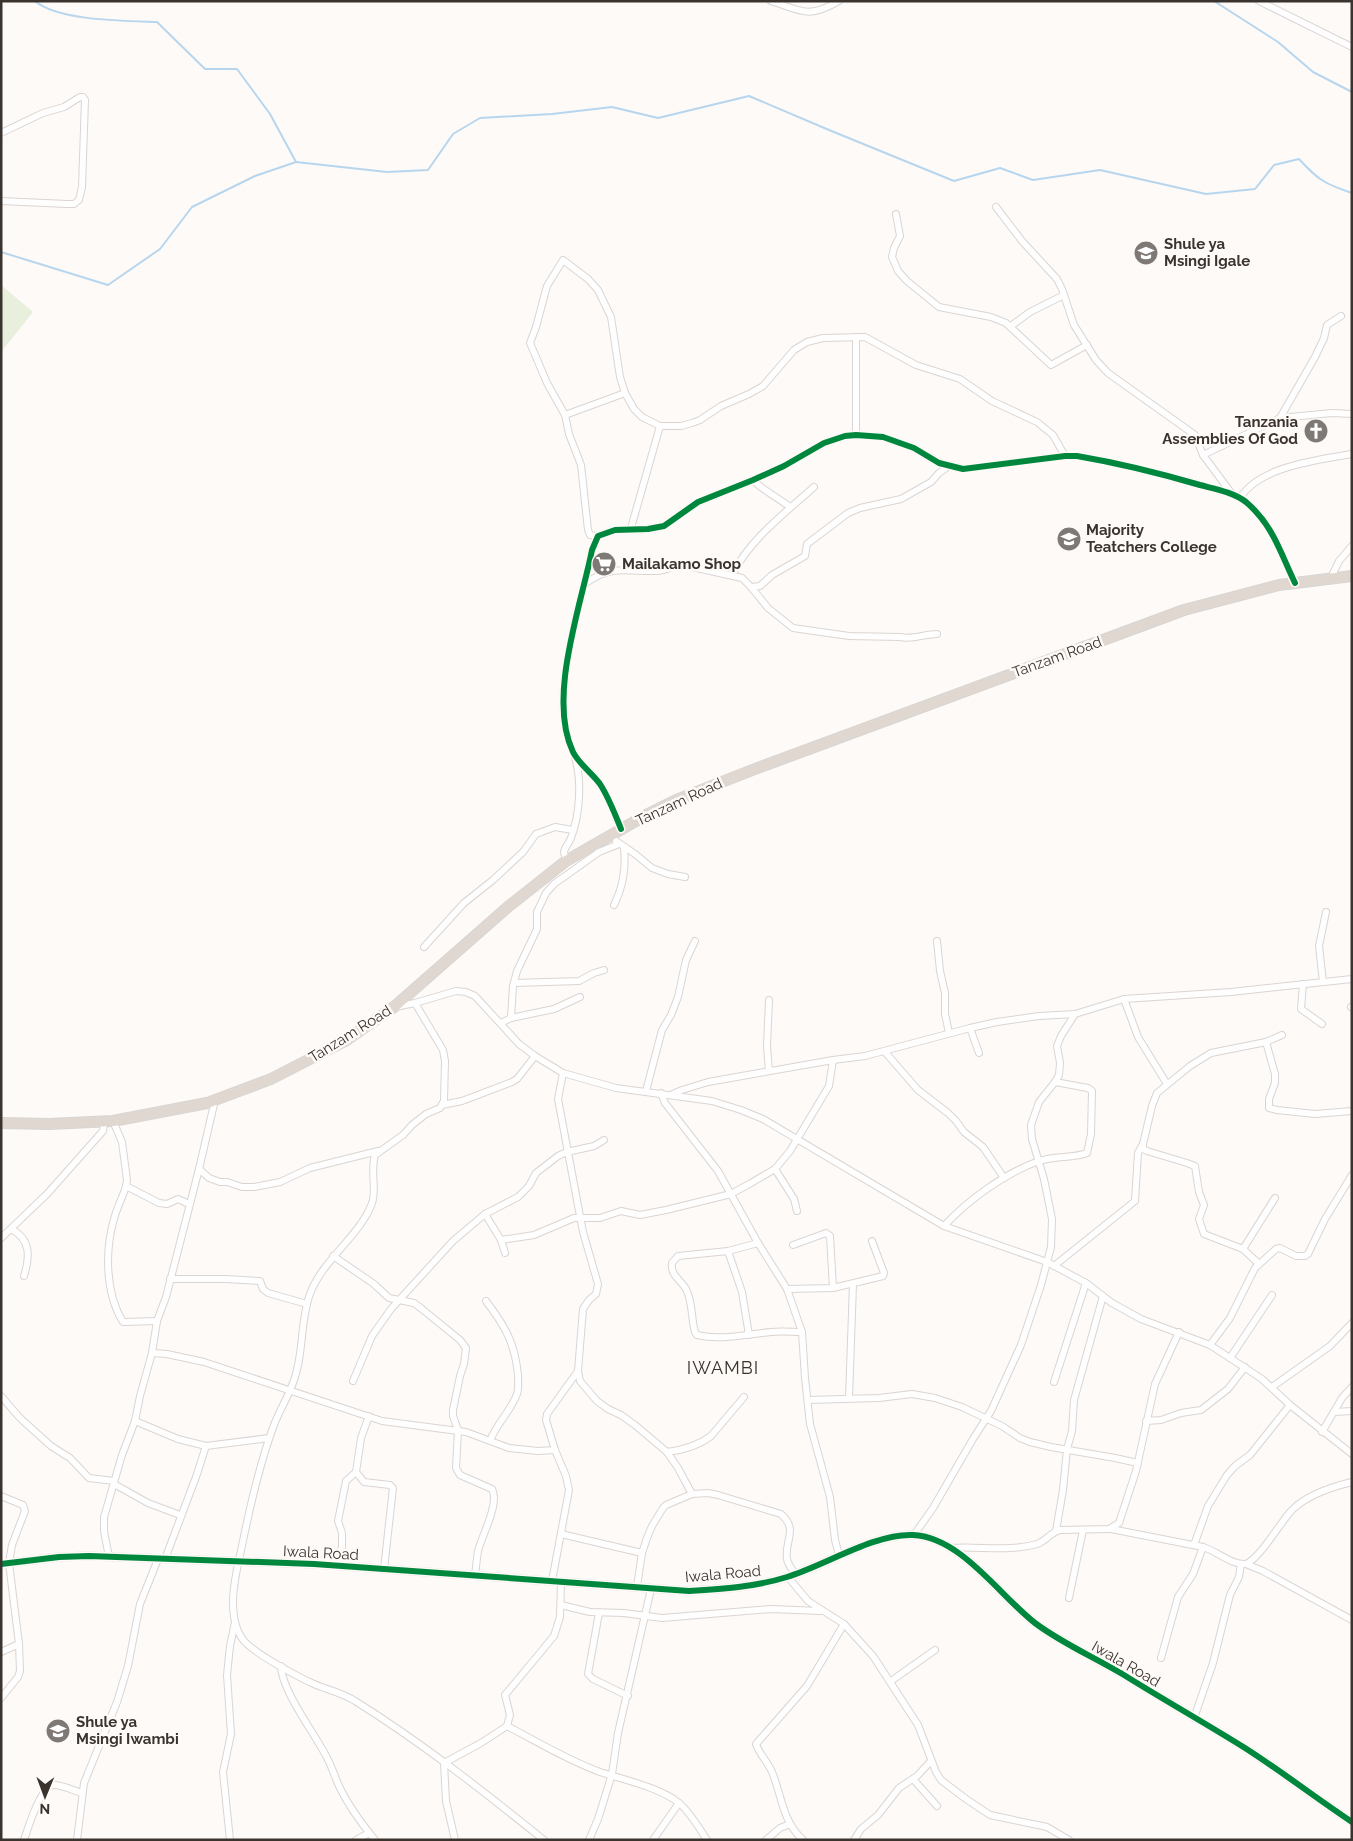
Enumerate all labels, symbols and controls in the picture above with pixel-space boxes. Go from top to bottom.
place label: Shule ya Msingi Igale [1164,235,1250,270]
school or university icon: Shule ya Msingi Igale [1133,240,1159,266]
place label: Tanzania Assemblies Of God [1162,413,1298,448]
church icon: Tanzania Assemblies Of God [1303,418,1329,444]
place label: Majority Teatchers College [1086,521,1217,556]
school or university icon: Majority Teatchers College [1056,526,1082,552]
supermarket icon: Mailakamo Shop [591,551,617,577]
place label: Mailakamo Shop [622,555,742,573]
street label: Tanzam Road [1010,633,1104,681]
street label: Tanzam Road [633,774,725,830]
street label: Tanzam Road [306,1002,394,1066]
district label: IWAMBI [687,1357,759,1378]
street label: Iwala Road [283,1542,359,1564]
street label: Iwala Road [684,1562,762,1586]
street label: Iwala Road [1089,1637,1163,1691]
place label: Shule ya Msingi Iwambi [76,1713,179,1748]
school or university icon: Shule ya Msingi Iwambi [45,1718,71,1744]
north arrow [20,1771,70,1821]
text: N [39,1801,50,1817]

